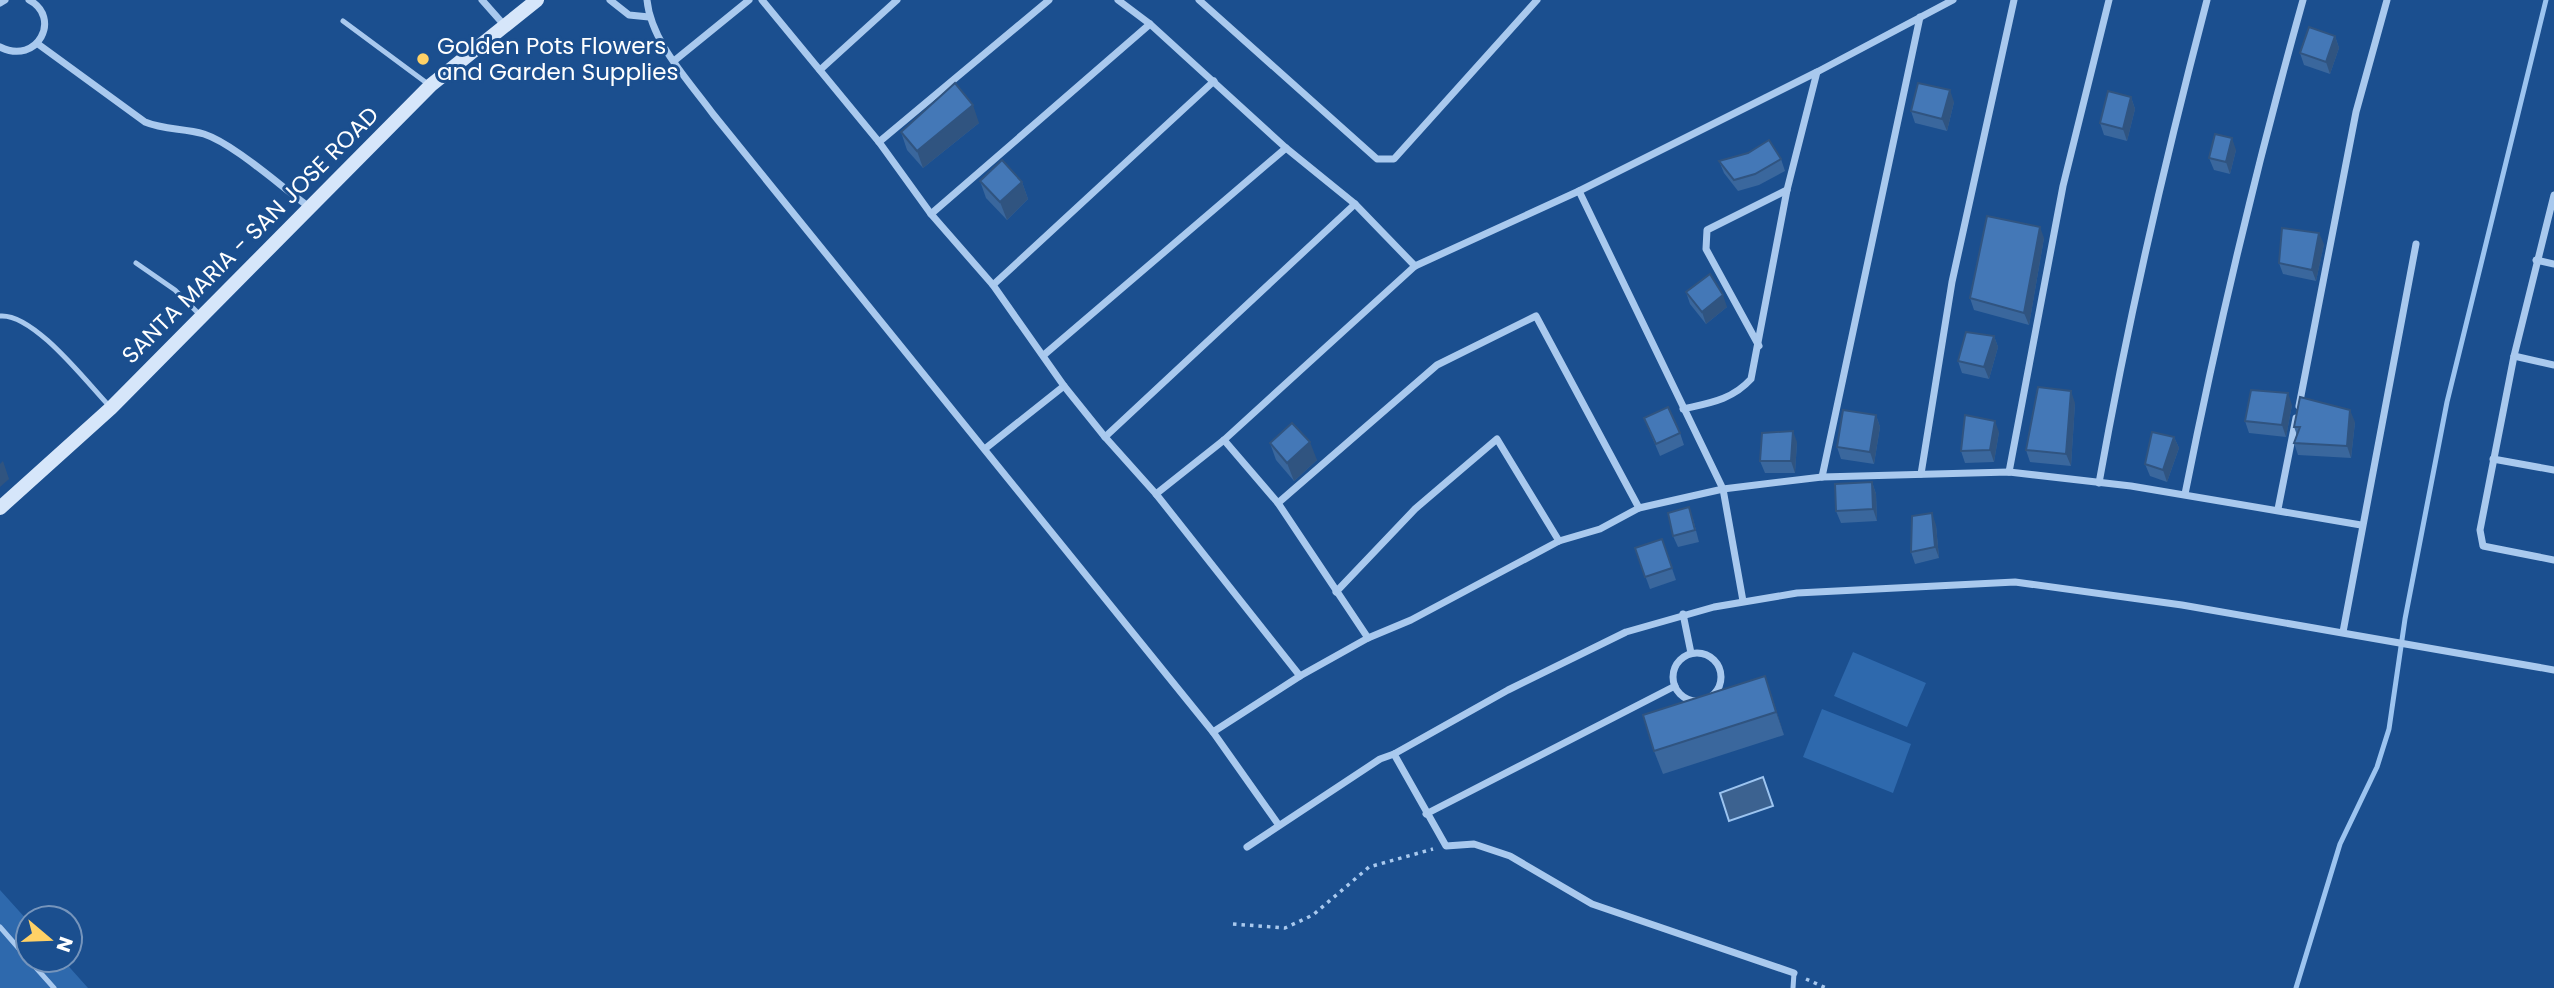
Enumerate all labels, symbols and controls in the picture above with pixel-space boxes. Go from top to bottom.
place label: Golden Pots Flowers and Garden Supplies [437,30,679,88]
marker: Golden Pots Flowers and Garden Supplies [415,51,431,67]
street label: SANTA MARIA - SAN JOSE ROAD [114,99,386,371]
north arrow [14,904,84,974]
text: N [50,933,80,956]

